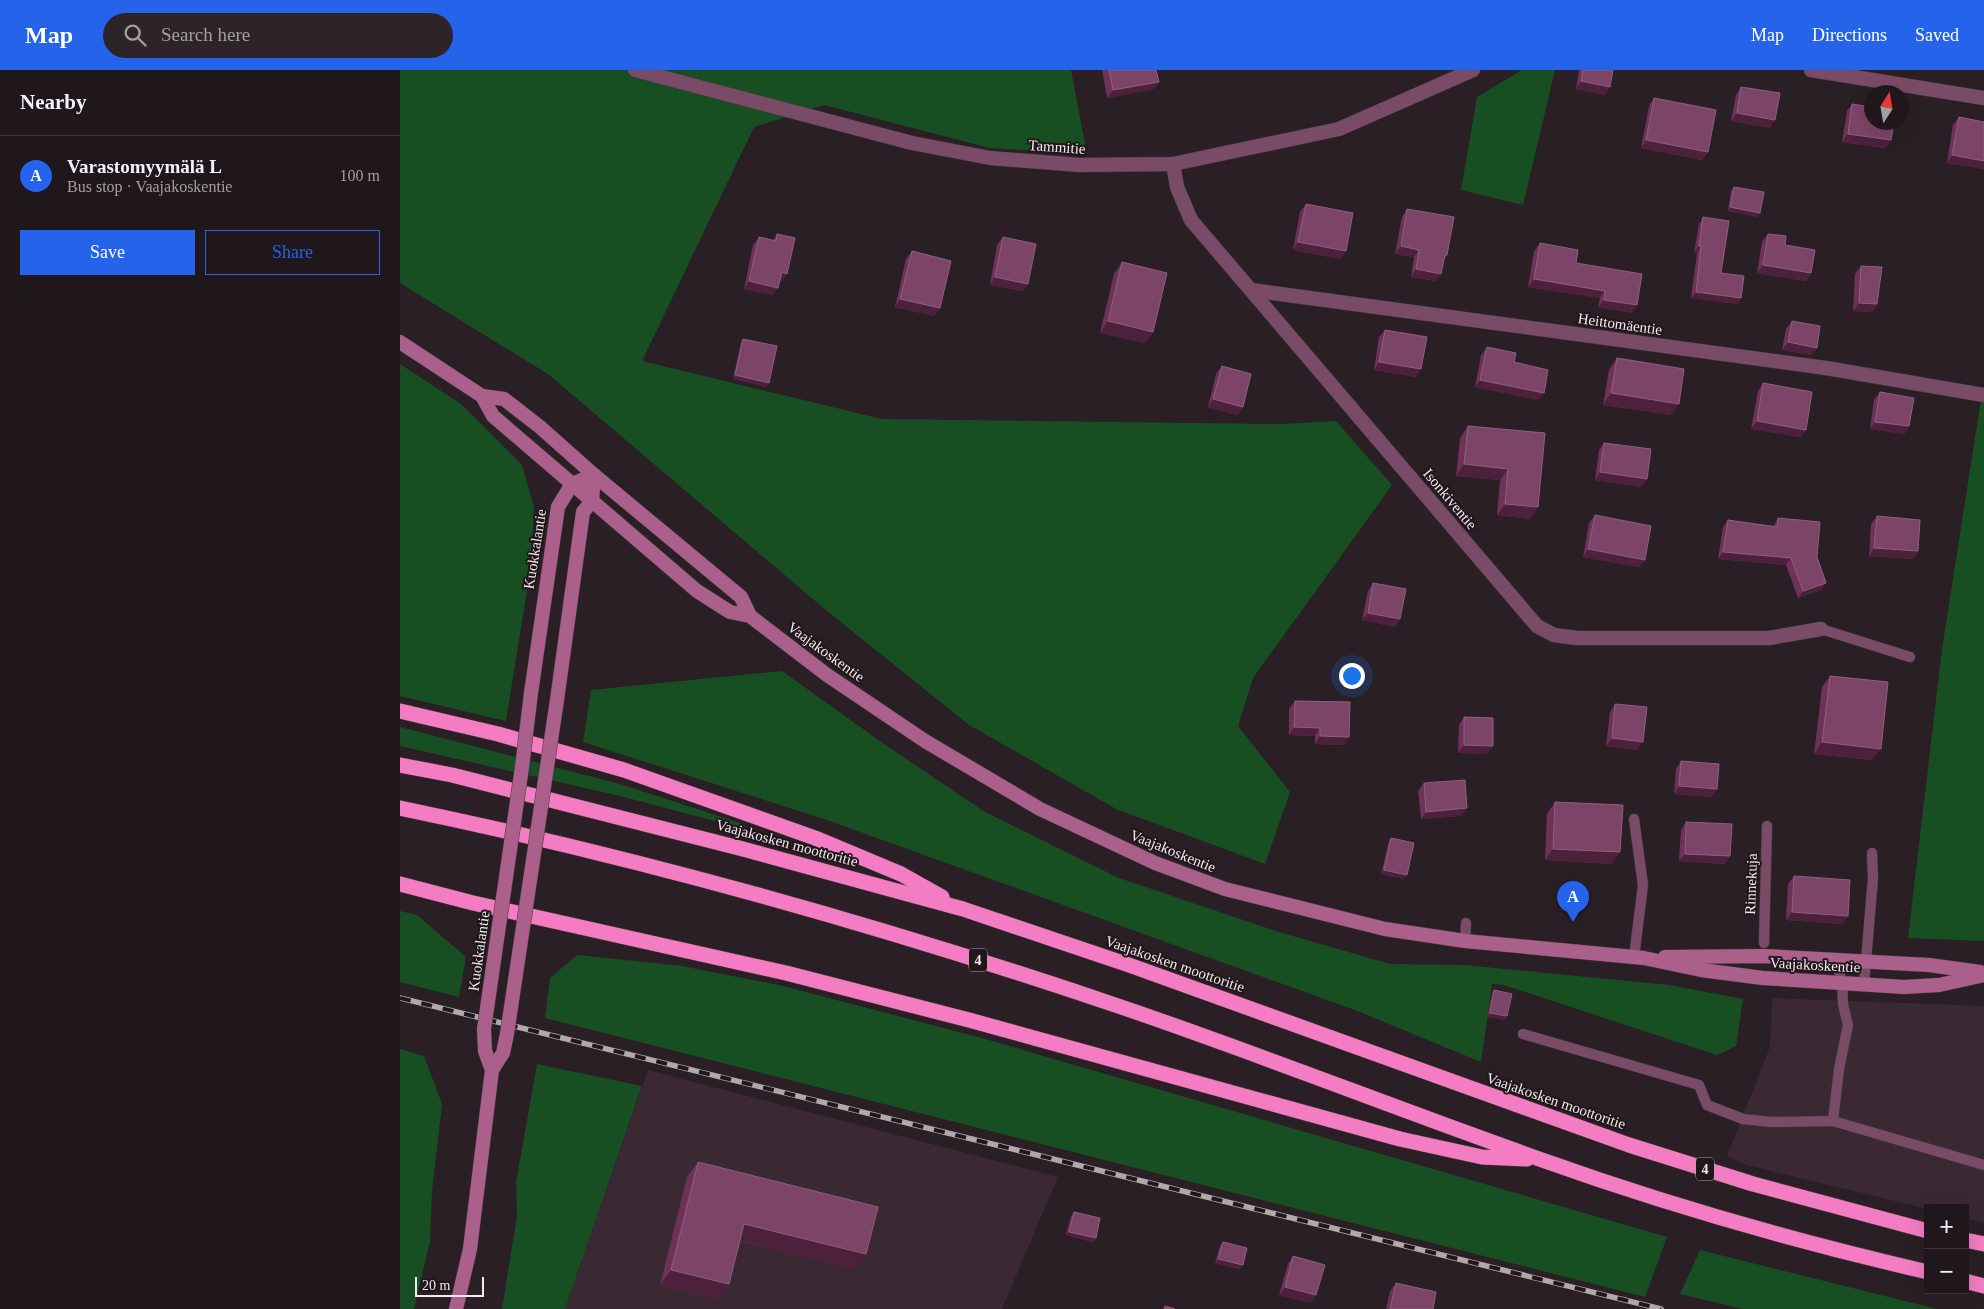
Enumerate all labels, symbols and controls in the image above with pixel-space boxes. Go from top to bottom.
search box [103,13,453,58]
icon: search [121,21,149,49]
text: Map [25,22,73,48]
text: Search here [161,24,250,45]
text: Map [1751,25,1784,45]
text: Directions [1812,25,1887,45]
text: Saved [1915,25,1959,45]
north arrow [1864,85,1909,130]
text: Nearby [20,90,87,114]
street label: Tammitie [1028,137,1086,157]
text: Varastomyymälä L [67,156,222,177]
text: A [30,167,42,184]
text: 100 m [340,167,380,184]
text: Bus stop · Vaajakoskentie [67,178,232,195]
button: Save [20,230,195,275]
button: Share [205,230,380,275]
street label: Heittomäentie [1577,310,1664,338]
street label: Isonkiventie [1420,465,1480,533]
street label: Kuokkalantie [521,508,549,590]
street label: Vaajakoskentie [785,619,868,685]
your location [1339,663,1365,689]
street label: Vaajakosken moottoritie [714,816,860,870]
street label: Vaajakoskentie [1128,827,1218,876]
street label: Rinnekuja [1742,853,1760,915]
pin: A [1557,881,1589,922]
street label: Kuokkalantie [465,910,493,992]
street label: Vaajakosken moottoritie [1103,933,1247,995]
road number: 4 [969,948,987,972]
street label: Vaajakoskentie [1769,955,1861,975]
street label: Vaajakosken moottoritie [1484,1070,1628,1132]
road number: 4 [1696,1158,1714,1180]
map controls [1924,1204,1969,1294]
button: + [1924,1204,1969,1249]
button: − [1924,1249,1969,1294]
scale bar [415,1274,484,1297]
text: 20 m [422,1278,450,1293]

